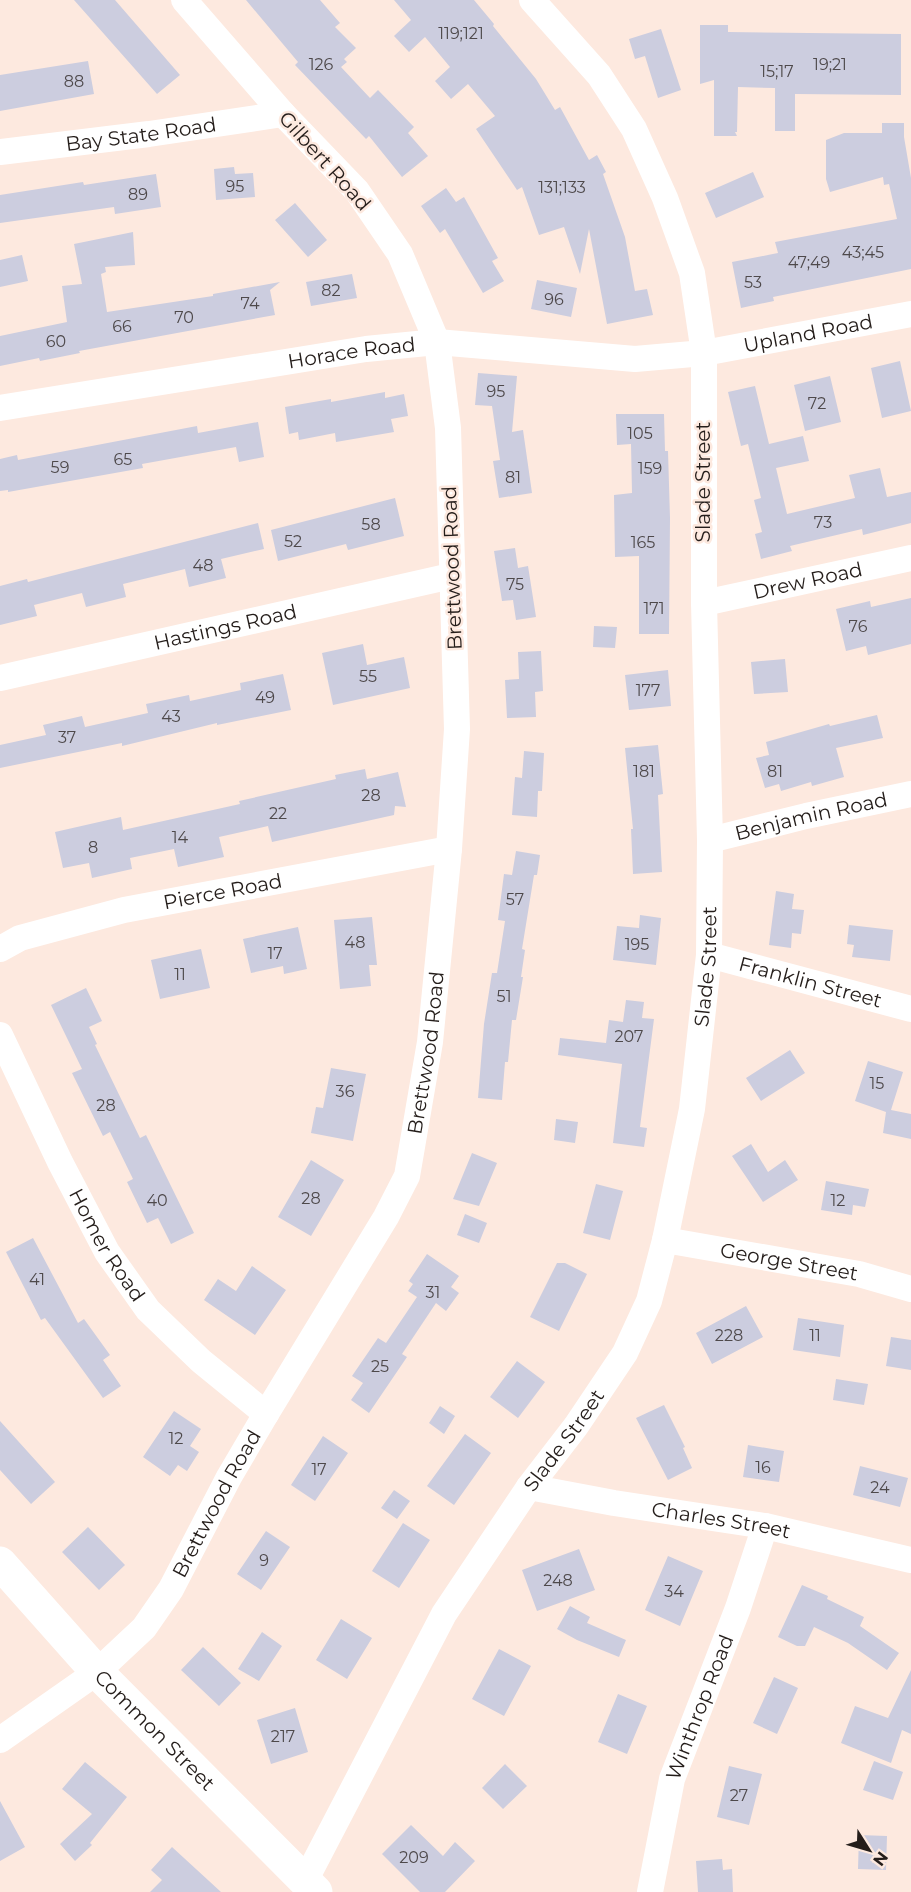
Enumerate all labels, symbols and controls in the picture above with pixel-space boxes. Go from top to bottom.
house number: 119;121 [438,24,484,43]
house number: 126 [309,55,334,74]
house number: 19;21 [813,55,847,74]
house number: 15;17 [760,62,794,81]
house number: 88 [64,72,84,91]
street label: Gilbert Road [274,106,376,216]
street label: Bay State Road [64,112,218,156]
house number: 95 [226,177,244,196]
house number: 131;133 [538,178,586,197]
house number: 89 [128,185,148,204]
house number: 43;45 [842,243,884,262]
house number: 47;49 [788,253,830,272]
house number: 53 [744,273,762,292]
house number: 82 [321,281,341,300]
house number: 96 [544,290,564,309]
house number: 74 [241,294,260,313]
house number: 70 [174,308,194,327]
street label: Upland Road [741,309,875,357]
house number: 66 [112,317,132,336]
house number: 60 [46,332,66,351]
street label: Horace Road [286,332,417,373]
house number: 95 [487,382,505,401]
house number: 72 [808,394,826,413]
street label: Slade Street [691,422,715,542]
house number: 105 [627,424,653,443]
house number: 65 [114,450,132,469]
house number: 59 [51,458,69,477]
house number: 159 [638,459,662,478]
house number: 81 [505,468,521,487]
street label: Brettwood Road [437,486,467,650]
house number: 73 [814,513,832,532]
house number: 58 [361,515,381,534]
house number: 52 [284,532,302,551]
house number: 165 [631,533,655,552]
house number: 48 [193,556,213,575]
street label: Drew Road [751,557,865,604]
house number: 75 [506,575,524,594]
street label: Hastings Road [151,599,299,655]
house number: 171 [643,599,665,618]
house number: 76 [849,617,868,636]
house number: 55 [359,667,377,686]
house number: 177 [636,681,660,700]
house number: 49 [255,688,275,707]
house number: 43 [161,707,181,726]
house number: 37 [58,728,76,747]
house number: 181 [633,762,655,781]
house number: 81 [767,762,783,781]
house number: 28 [361,786,381,805]
street label: Benjamin Road [732,787,890,845]
house number: 22 [269,804,287,823]
house number: 14 [172,828,189,847]
house number: 8 [88,838,98,857]
street label: Pierce Road [161,869,284,914]
house number: 57 [506,890,524,909]
street label: Slade Street [689,906,721,1028]
house number: 48 [345,933,365,952]
house number: 195 [625,935,649,954]
house number: 17 [267,944,283,963]
street label: Franklin Street [736,952,885,1013]
house number: 11 [174,965,186,984]
street label: Brettwood Road [402,970,449,1136]
house number: 51 [497,987,511,1006]
house number: 207 [615,1027,643,1046]
house number: 15 [870,1074,884,1093]
house number: 36 [336,1082,355,1101]
house number: 28 [96,1096,116,1115]
street label: Homer Road [64,1185,150,1306]
house number: 28 [301,1189,321,1208]
house number: 40 [146,1191,168,1210]
house number: 12 [831,1191,845,1210]
street label: George Street [718,1238,860,1286]
house number: 41 [29,1270,45,1289]
house number: 31 [426,1283,440,1302]
house number: 228 [715,1326,743,1345]
house number: 11 [809,1326,821,1345]
house number: 25 [371,1357,389,1376]
street label: Slade Street [518,1385,609,1496]
street label: Brettwood Road [167,1425,266,1582]
house number: 12 [169,1429,183,1448]
house number: 16 [755,1458,771,1477]
house number: 17 [311,1460,327,1479]
house number: 24 [870,1478,890,1497]
street label: Charles Street [650,1497,793,1544]
house number: 9 [259,1551,269,1570]
house number: 248 [543,1571,573,1590]
house number: 34 [664,1582,684,1601]
street label: Winthrop Road [661,1631,739,1783]
street label: Common Street [90,1665,220,1796]
house number: 217 [271,1727,295,1746]
house number: 27 [730,1786,748,1805]
north arrow [839,1820,899,1880]
house number: 209 [399,1848,429,1867]
text: N [869,1848,892,1870]

